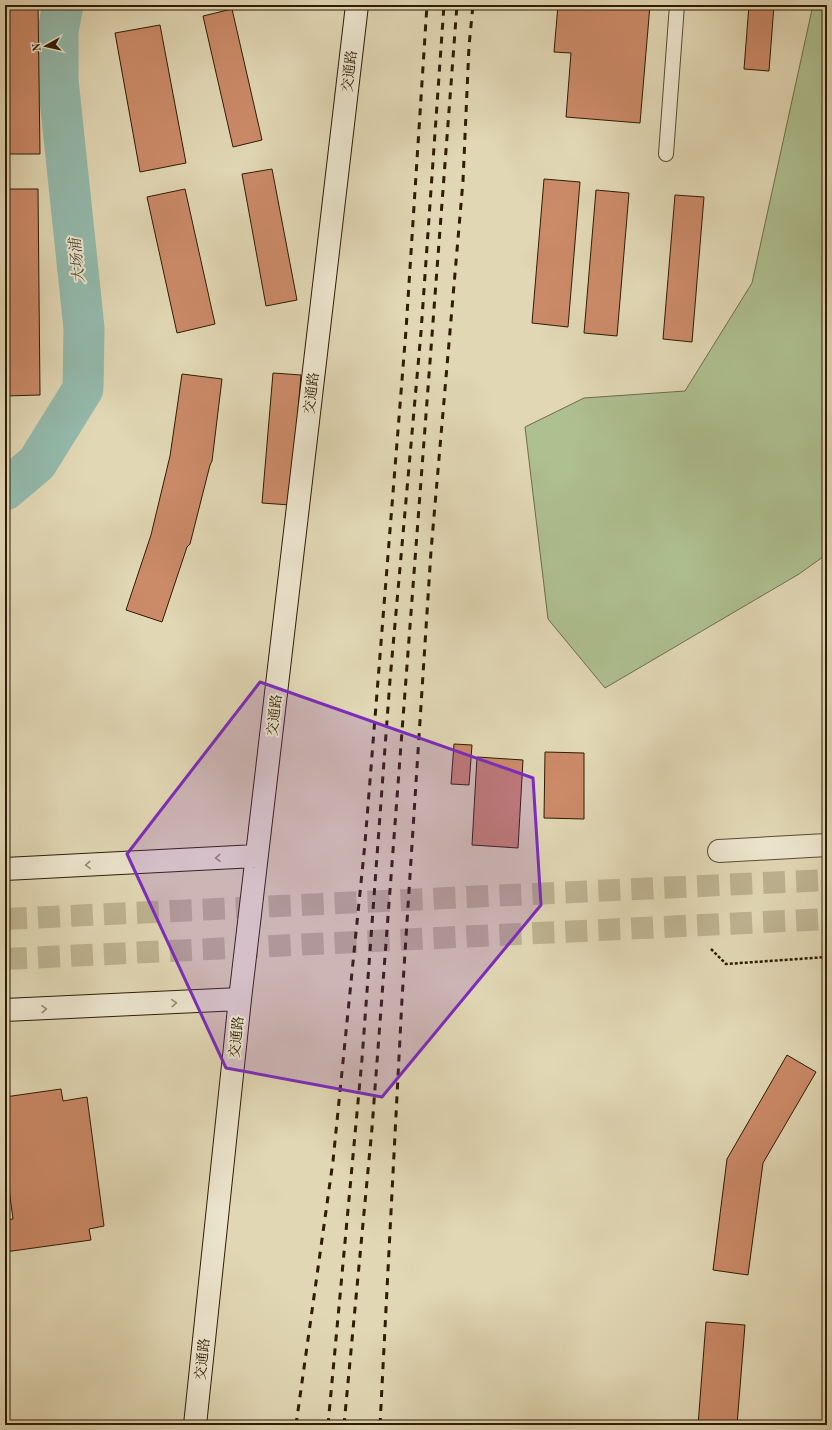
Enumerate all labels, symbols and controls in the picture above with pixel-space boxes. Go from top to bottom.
north arrow [26,26,66,66]
text: N [31,42,44,52]
street label: 交通路 [339,49,359,93]
water label: 大场浦 [66,235,88,284]
street label: 交通路 [301,371,321,415]
street label: 交通路 [264,693,284,737]
one-way arrow [215,854,221,863]
one-way arrow [85,861,91,869]
one-way arrow [171,998,177,1007]
one-way arrow [41,1004,47,1013]
street label: 交通路 [227,1015,246,1059]
street label: 交通路 [193,1337,212,1381]

